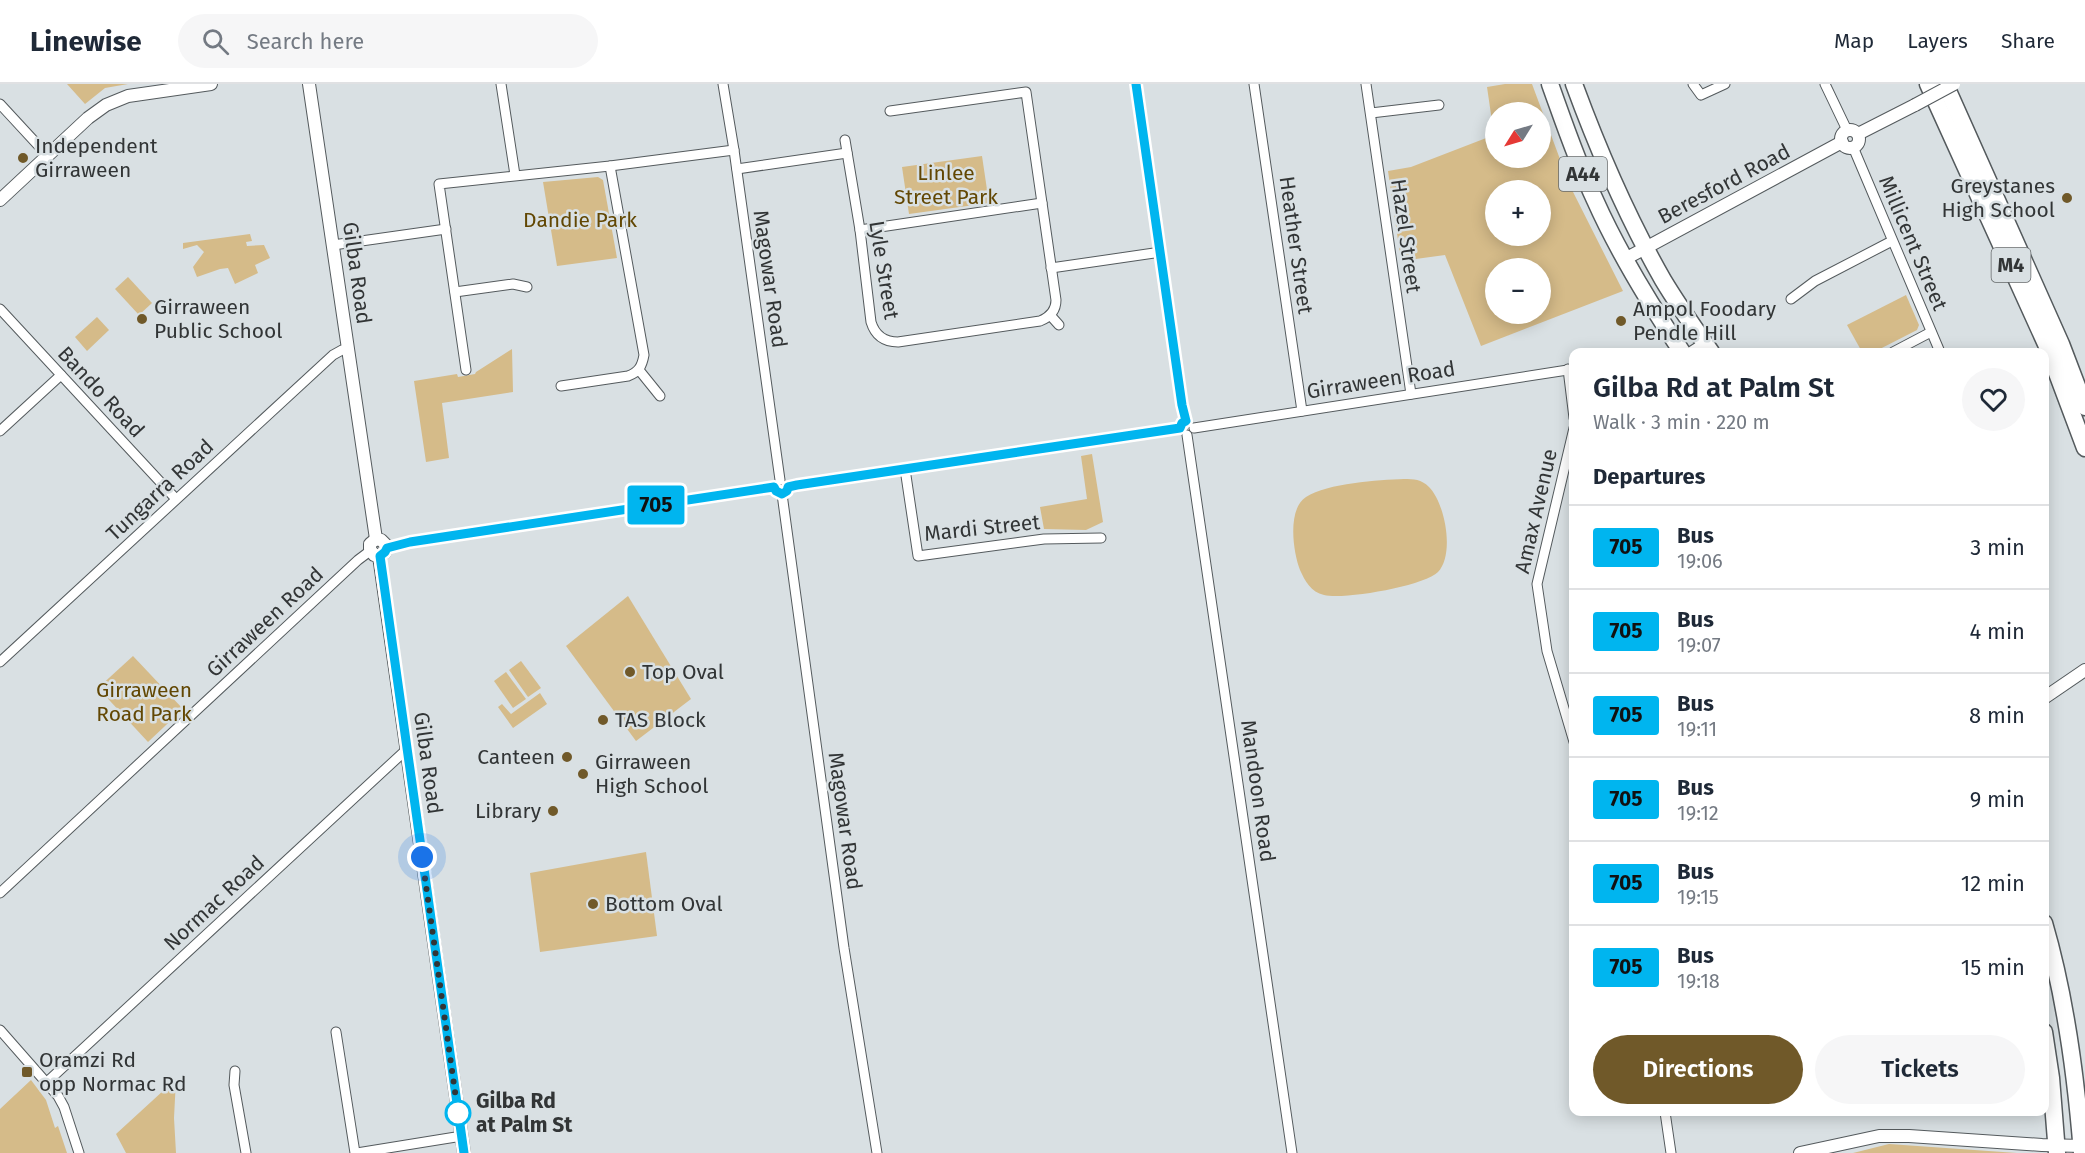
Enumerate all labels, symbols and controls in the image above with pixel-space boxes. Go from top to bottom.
search box [178,14,598,68]
text: Linewise [30,25,142,58]
icon: search [199,25,232,58]
text: Search here [247,28,364,55]
text: Map [1834,28,1874,54]
text: Layers [1907,28,1968,54]
text: Share [2001,28,2055,54]
north arrow [1485,102,1551,168]
map controls [1485,102,1551,324]
place label: Independent Girraween [35,133,158,183]
street label: Beresford Road [1653,138,1795,230]
marker: Independent Girraween [16,151,30,165]
road number: A44 [1559,157,1607,191]
park label: Linlee Street Park [894,160,998,210]
street label: Millicent Street [1873,172,1953,315]
place label: Greystanes High School [1942,173,2055,223]
street label: Heather Street [1273,174,1319,316]
street label: Hazel Street [1385,177,1427,295]
button: + [1485,180,1551,246]
marker: Greystanes High School [2060,191,2074,205]
park label: Dandie Park [523,207,637,233]
street label: Magowar Road [747,208,793,350]
street label: Lyle Street [863,219,905,322]
street label: Gilba Road [337,220,377,326]
road number: M4 [1992,248,2030,282]
button: − [1485,258,1551,324]
place label: Girraween Public School [154,294,282,344]
place label: Ampol Foodary Pendle Hill [1633,296,1777,346]
marker: Girraween Public School [135,312,149,326]
marker: Ampol Foodary Pendle Hill [1614,314,1628,328]
street label: Bando Road [52,341,150,443]
street label: Girraween Road [1305,355,1457,405]
button: heart [1962,368,2025,431]
text: Gilba Rd at Palm St [1593,371,1834,404]
text: Walk · 3 min · 220 m [1593,410,1770,434]
street label: Tungarra Road [101,434,219,546]
street label: Amax Avenue [1509,446,1563,576]
text: Departures [1593,463,1705,490]
line badge: 705 [622,486,690,524]
text: 705 [639,492,673,518]
street label: Mardi Street [923,509,1042,547]
text: Bus [1677,522,1714,549]
text: 705 [1609,534,1643,560]
text: 3 min [1970,534,2025,561]
text: 19:06 [1677,549,1723,573]
street label: Girraween Road [201,561,329,683]
text: Bus [1677,606,1714,633]
text: 705 [1609,618,1643,644]
text: 4 min [1970,618,2025,645]
text: 19:07 [1677,633,1721,657]
place label: Top Oval [642,659,724,685]
marker: Top Oval [623,665,637,679]
park label: Girraween Road Park [96,677,192,727]
text: Bus [1677,690,1714,717]
text: 705 [1609,702,1643,728]
text: 8 min [1969,702,2025,729]
place label: TAS Block [615,707,706,733]
street label: Gilba Road [408,710,448,816]
marker: TAS Block [596,713,610,727]
text: 19:11 [1677,717,1717,741]
street label: Mandoon Road [1235,718,1281,864]
place label: Canteen [477,744,555,770]
place label: Girraween High School [595,749,708,799]
marker: Canteen [560,750,574,764]
street label: Magowar Road [822,750,868,892]
marker: Girraween High School [576,767,590,781]
text: Bus [1677,774,1714,801]
text: 705 [1609,786,1643,812]
text: 9 min [1970,786,2025,813]
place label: Library [475,798,542,824]
text: 19:12 [1677,801,1719,825]
marker: Library [546,804,560,818]
your location [407,842,437,872]
street label: Normac Road [158,850,270,956]
text: Bus [1677,858,1714,885]
text: 705 [1609,870,1643,896]
text: 12 min [1961,870,2025,897]
text: 19:15 [1677,885,1719,909]
place label: Bottom Oval [605,891,723,917]
marker: Bottom Oval [586,897,600,911]
text: Bus [1677,942,1714,969]
text: 705 [1609,954,1643,980]
text: 15 min [1961,954,2025,981]
text: 19:18 [1677,969,1720,993]
button: Directions [1593,1035,1803,1104]
button: Tickets [1815,1035,2025,1104]
place label: Oramzi Rd opp Normac Rd [39,1047,186,1097]
marker: Oramzi Rd opp Normac Rd [20,1065,34,1079]
place label: Gilba Rd at Palm St [476,1088,573,1138]
marker: Gilba Rd at Palm St [445,1100,471,1126]

